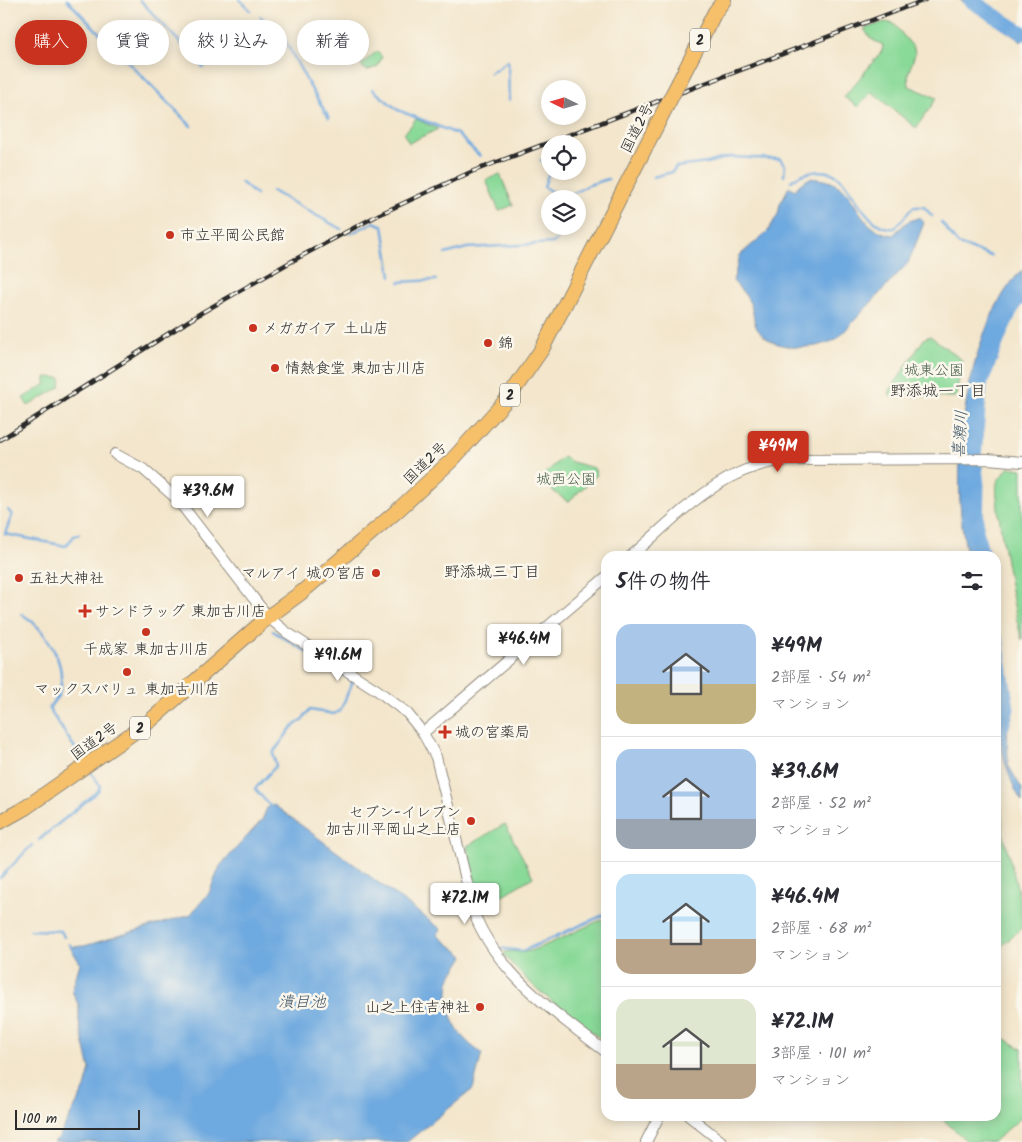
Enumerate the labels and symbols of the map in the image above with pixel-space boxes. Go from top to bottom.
road number: 2 [690,28,710,52]
north arrow [541,80,586,125]
street label: 国道2号 [615,99,661,158]
place label: 市立平岡公民館 [180,224,285,248]
marker: 市立平岡公民館 [164,229,176,241]
place label: メガガイア 土山店 [263,317,388,341]
marker: メガガイア 土山店 [247,322,259,334]
place label: 錦 [498,332,513,356]
marker: 錦 [482,337,494,349]
place label: 情熱食堂 東加古川店 [285,357,426,381]
park label: 城東公園 [904,359,964,383]
marker: 情熱食堂 東加古川店 [269,362,281,374]
district label: 野添城一丁目 [890,379,986,404]
road number: 2 [500,384,520,406]
water label: 喜瀬川 [946,409,975,459]
pin: ¥49M [748,430,808,473]
street label: 国道2号 [398,436,453,491]
park label: 城西公園 [536,468,596,492]
pin: ¥39.6M [167,476,249,518]
district label: 野添城三丁目 [444,560,540,585]
place label: マルアイ 城の宮店 [241,562,366,586]
place label: 五社大神社 [29,567,104,591]
marker: マルアイ 城の宮店 [370,567,382,579]
marker: 五社大神社 [13,572,25,584]
place label: サンドラッグ 東加古川店 [95,600,266,624]
marker: サンドラッグ 東加古川店 [79,605,91,617]
pin: ¥46.4M [483,624,565,666]
marker: 千成家 東加古川店 [140,626,152,638]
place label: 千成家 東加古川店 [83,638,209,662]
pin: ¥91.6M [297,640,379,682]
marker: マックスバリュ 東加古川店 [121,666,133,678]
place label: マックスバリュ 東加古川店 [34,678,220,702]
street label: 国道2号 [66,716,123,767]
road number: 2 [130,716,150,740]
place label: 城の宮薬局 [455,721,530,745]
marker: 城の宮薬局 [439,726,451,738]
place label: セブン-イレブン 加古川平岡山之上店 [326,801,461,842]
marker: セブン-イレブン 加古川平岡山之上店 [465,815,477,827]
pin: ¥72.1M [424,882,506,925]
water label: 潰目池 [278,990,327,1015]
place label: 山之上住吉神社 [365,996,470,1020]
marker: 山之上住吉神社 [474,1001,486,1013]
scale bar [15,1107,140,1130]

